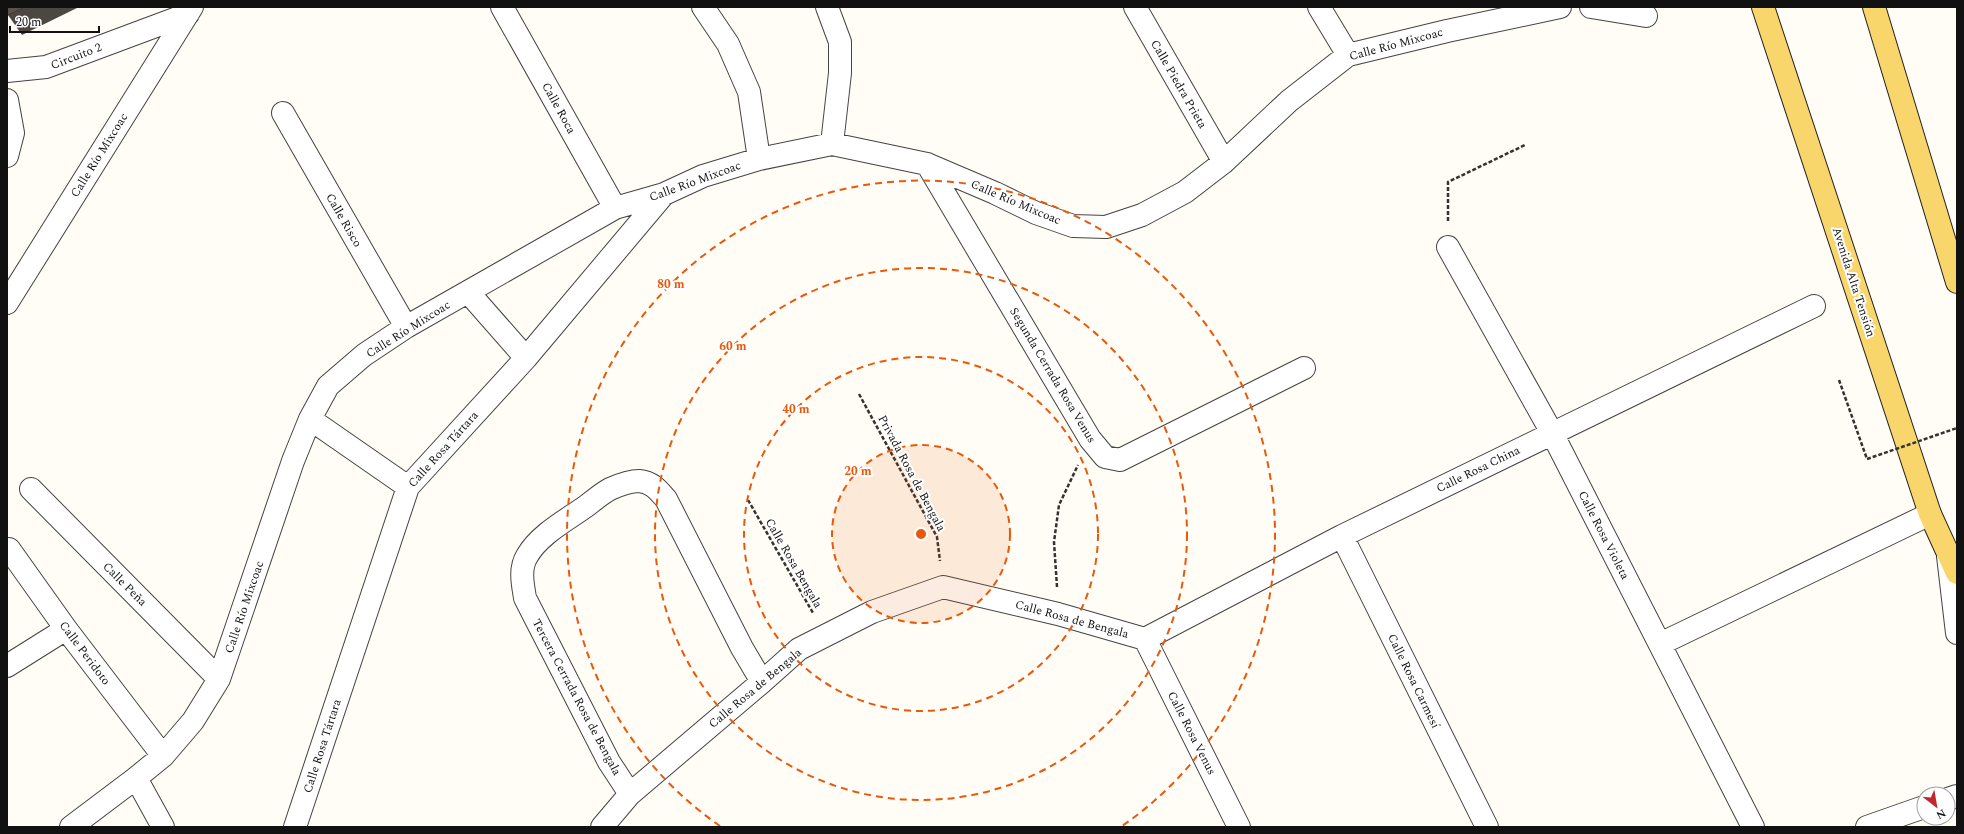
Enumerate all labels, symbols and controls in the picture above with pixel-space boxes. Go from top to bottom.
scale bar [10,8,99,34]
text: 20 m [16,13,41,32]
street label: Calle Río Mixcoac [1347,23,1445,66]
street label: Calle Piedra Prieta [1145,36,1212,132]
street label: Circuito 2 [48,38,104,75]
street label: Calle Roca [537,79,581,138]
street label: Calle Río Mixcoac [66,109,133,201]
street label: Calle Río Mixcoac [647,156,744,207]
street label: Calle Río Mixcoac [968,175,1064,230]
street label: Calle Risco [320,190,367,251]
street label: Avenida Alta Tensión [1827,225,1880,340]
text: 80 m [657,275,685,294]
street label: Calle Río Mixcoac [362,296,454,363]
street label: Segunda Cerrada Rosa Venus [1004,304,1101,447]
text: 60 m [719,337,747,356]
text: 40 m [782,400,810,419]
street label: Calle Rosa Tártara [404,406,483,492]
street label: Privada Rosa de Bengala [873,412,950,535]
street label: Calle Rosa China [1433,441,1523,498]
text: 20 m [844,462,872,481]
street label: Calle Rosa Violeta [1573,488,1634,583]
street label: Calle Rosa Bengala [760,515,827,612]
centre of rings [914,527,928,541]
street label: Calle Peña [98,558,151,611]
street label: Calle Río Mixcoac [220,558,269,656]
street label: Calle Rosa de Bengala [1013,595,1131,644]
street label: Tercera Cerrada Rosa de Bengala [527,615,626,779]
street label: Calle Peridoto [54,617,115,689]
street label: Calle Rosa Carmesí [1382,631,1445,733]
street label: Calle Rosa de Bengala [704,643,806,733]
street label: Calle Rosa Venus [1162,688,1221,778]
street label: Calle Rosa Tártara [298,697,347,796]
north arrow [1916,786,1956,826]
text: N [1933,805,1949,824]

